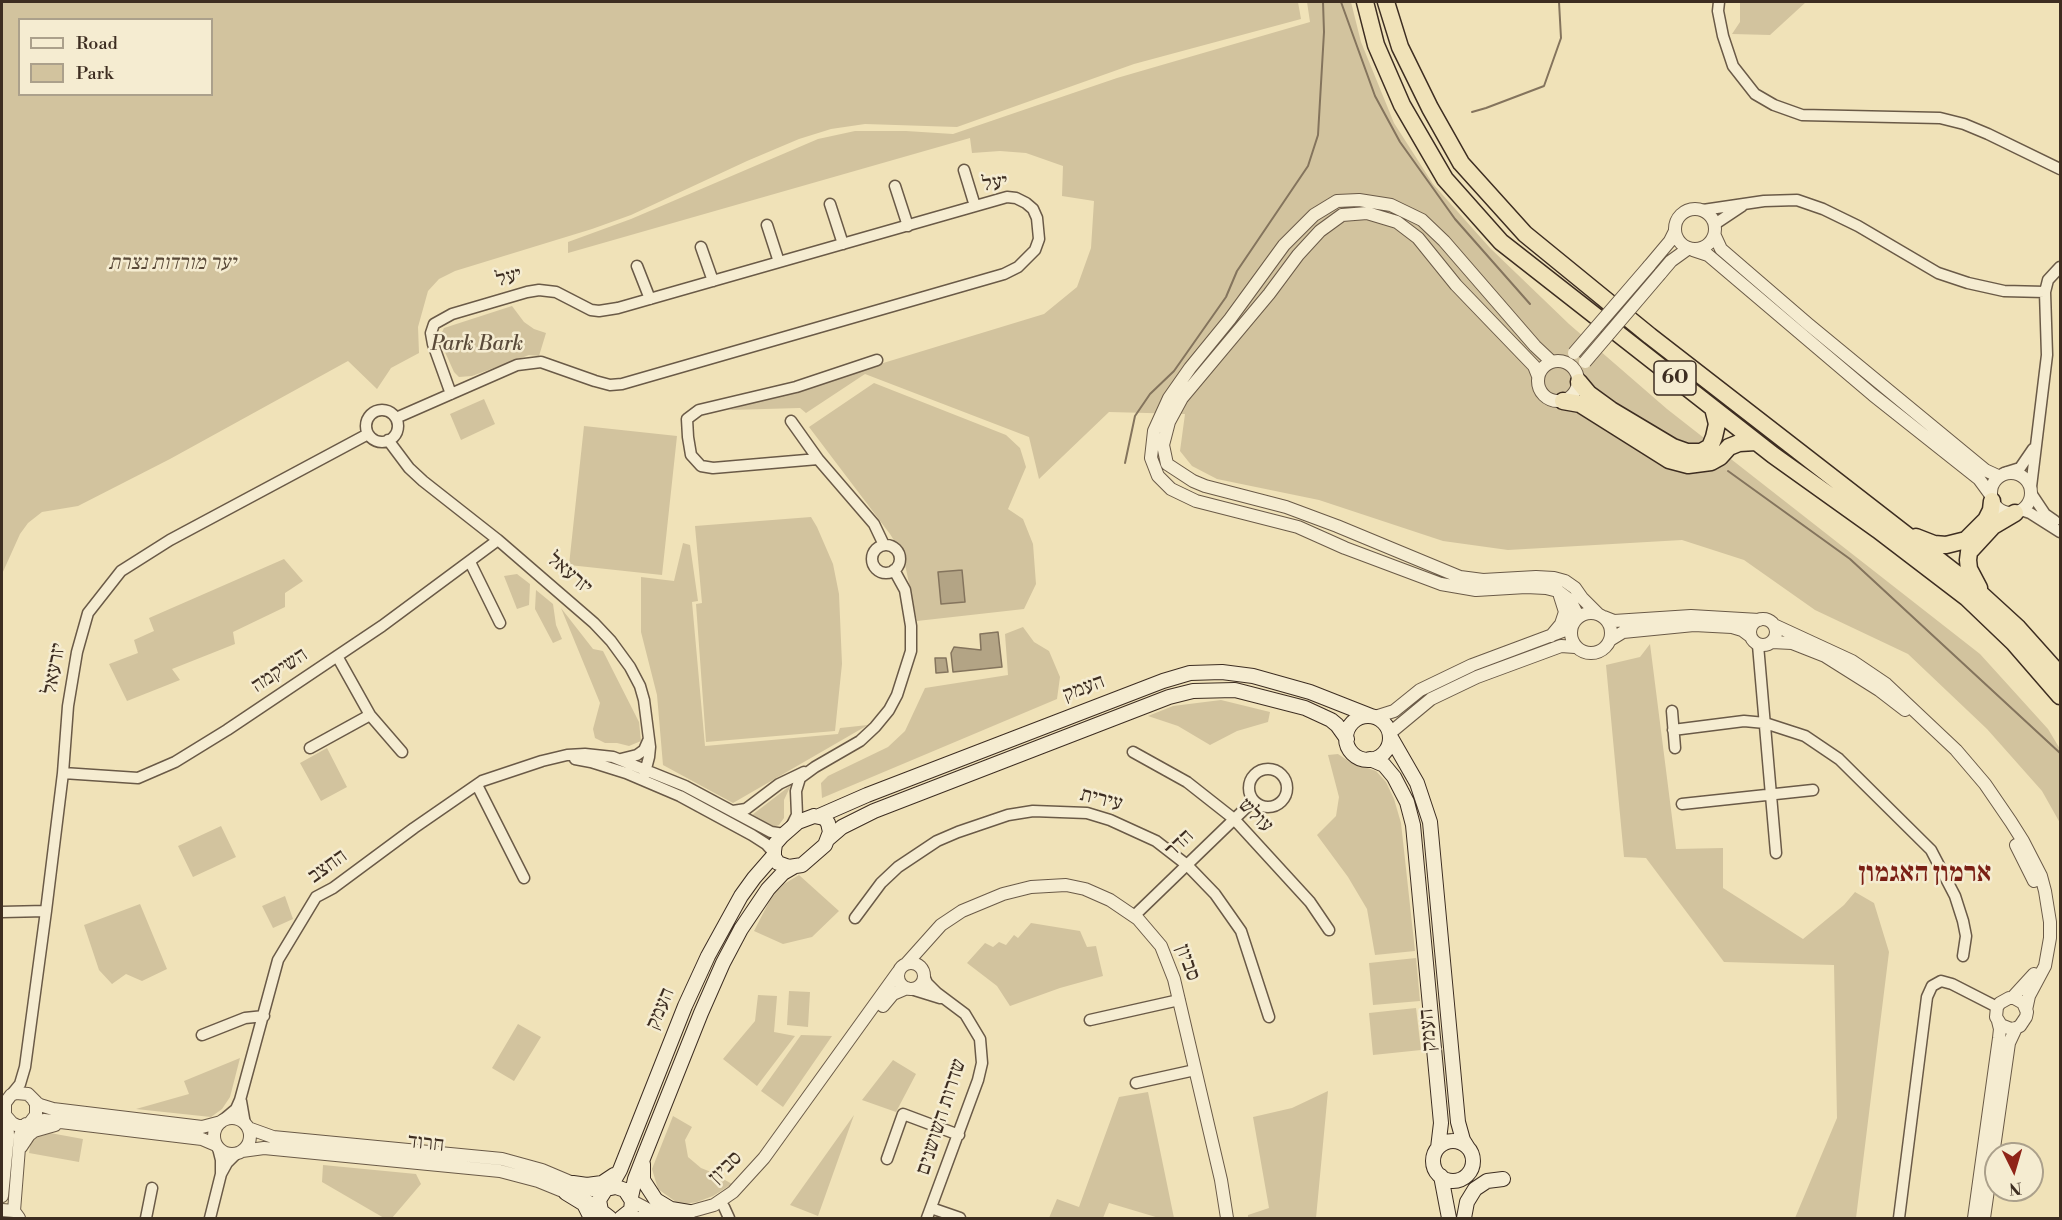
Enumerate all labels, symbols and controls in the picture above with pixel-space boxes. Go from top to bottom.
legend [18,18,213,96]
text: Road [76,32,118,55]
text: Park [76,62,113,85]
street label: יעל [980,170,1010,198]
park label: יער מורדות נצרת [108,251,236,277]
street label: יעל [493,262,525,294]
park label: Park Bark [431,332,523,358]
road number: 60 [1654,361,1696,395]
street label: יזרעאל [541,547,597,601]
street label: יזרעאל [38,641,72,697]
street label: השיקמה [247,643,313,699]
street label: העמק [1059,670,1109,708]
street label: עירית [1077,783,1125,817]
street label: עולש [1232,793,1278,839]
street label: הדר [1160,824,1200,864]
street label: החצב [303,844,353,890]
district label: ארמון האגמון [1858,859,1992,891]
street label: סביון [1169,941,1205,985]
street label: העמק [641,984,681,1034]
street label: העמק [1415,1008,1443,1052]
street label: שדרות השושנים [911,1056,973,1178]
street label: חרוד [406,1130,446,1158]
north arrow [1984,1142,2044,1202]
street label: סביון [704,1146,748,1190]
text: N [2008,1177,2023,1198]

